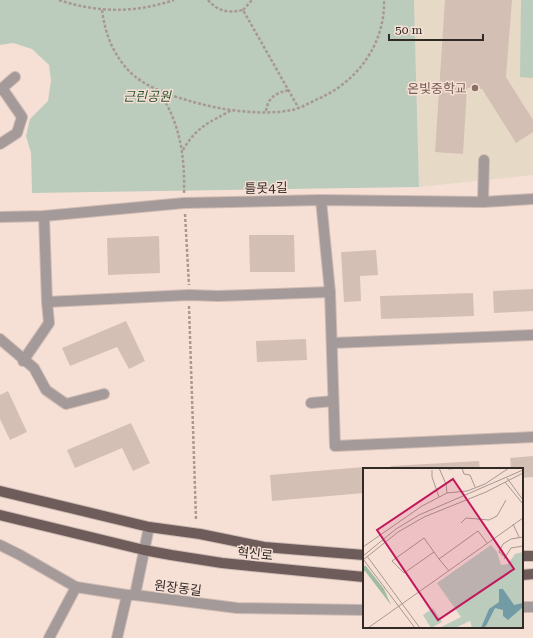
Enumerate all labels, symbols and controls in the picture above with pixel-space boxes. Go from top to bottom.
scale bar [389,16,483,42]
text: 50 m [395,23,422,37]
place label: 온빛중학교 [407,81,467,96]
marker: 온빛중학교 [470,83,480,93]
park label: 근린공원 [123,89,172,104]
street label: 틀못4길 [244,180,288,196]
inset map [363,468,523,628]
street label: 혁신로 [236,545,274,563]
street label: 원장동길 [153,578,203,598]

